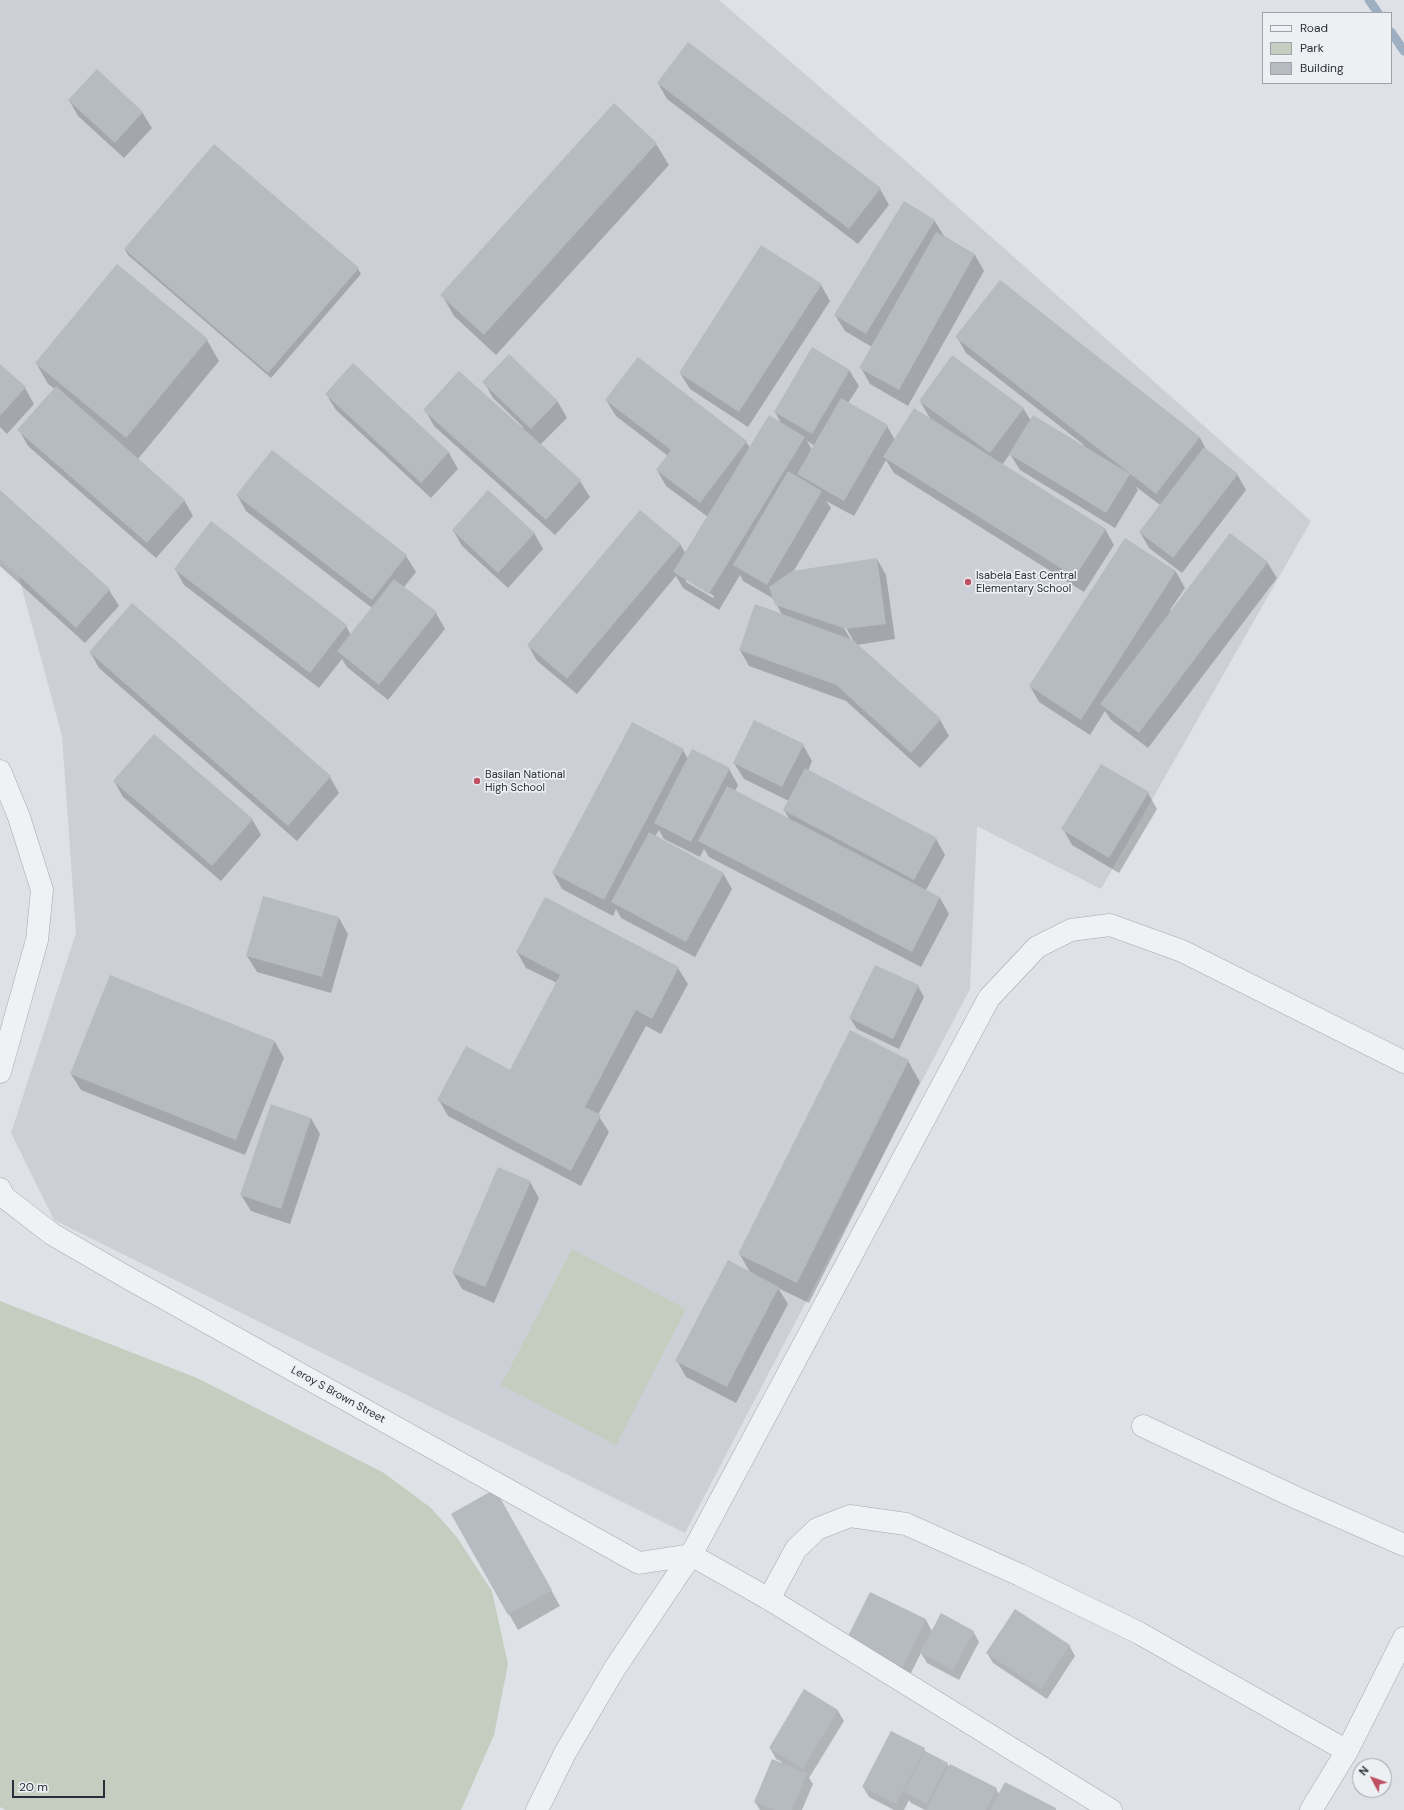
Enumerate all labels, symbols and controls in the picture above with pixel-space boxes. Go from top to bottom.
legend [1262,12,1392,84]
text: Road [1300,20,1328,36]
text: Park [1300,40,1324,56]
text: Building [1300,60,1344,76]
place label: Isabela East Central Elementary School [976,569,1077,595]
marker: Isabela East Central Elementary School [963,577,973,587]
place label: Basilan National High School [485,768,565,794]
marker: Basilan National High School [472,776,482,786]
street label: Leroy S Brown Street [289,1364,387,1426]
north arrow [1352,1758,1392,1798]
text: N [1356,1763,1372,1778]
scale bar [14,1772,107,1798]
text: 20 m [19,1779,48,1795]

